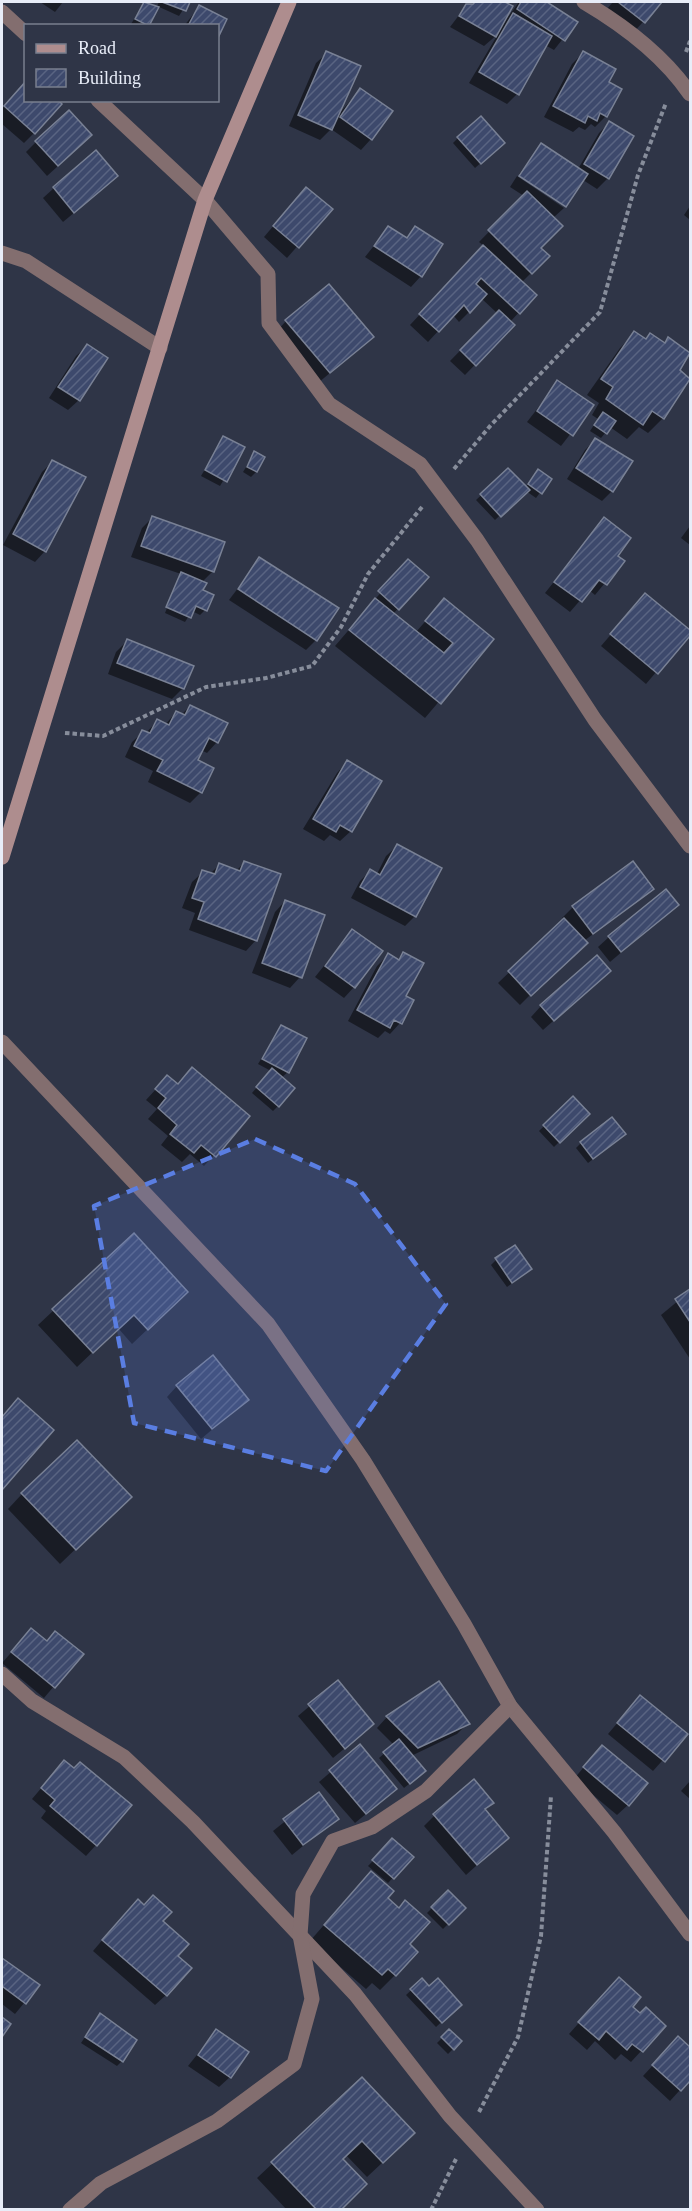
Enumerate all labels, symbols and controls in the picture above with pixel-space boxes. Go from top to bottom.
legend [24,24,219,102]
text: Road [78,38,116,58]
text: Building [78,68,141,88]

